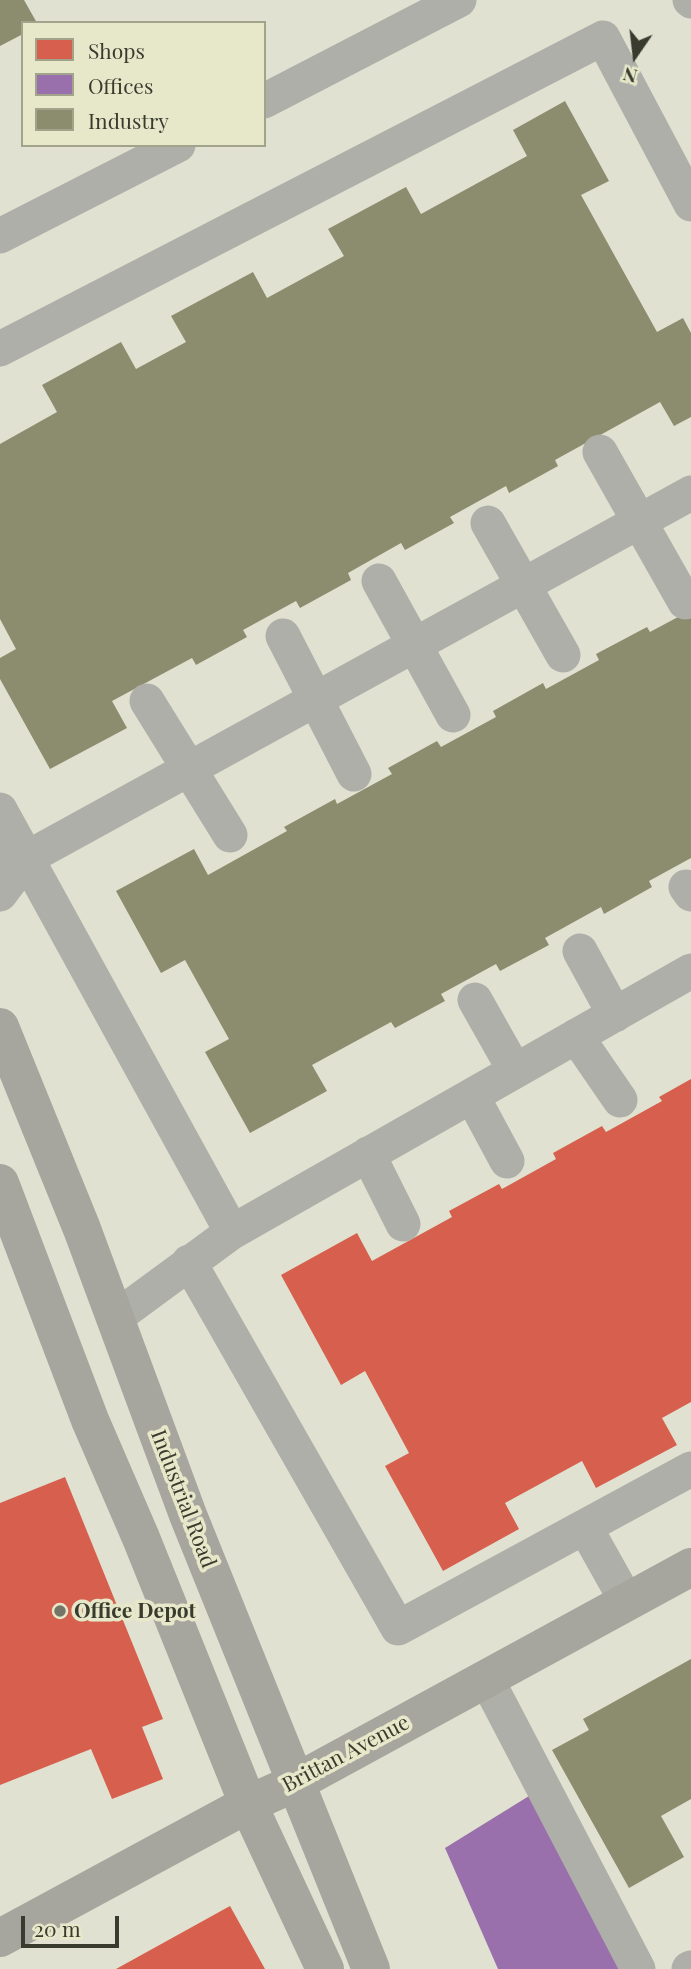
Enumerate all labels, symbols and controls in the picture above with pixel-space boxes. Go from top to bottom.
legend [21,21,266,147]
north arrow [600,21,670,91]
text: Shops [88,36,145,64]
text: N [620,62,640,91]
text: Offices [88,71,153,99]
text: Industry [88,106,169,134]
street label: Industrial Road [145,1426,221,1572]
place label: Office Depot [74,1598,196,1624]
marker: Office Depot [52,1603,68,1619]
street label: Brittan Avenue [278,1710,414,1798]
scale bar [24,1902,122,1946]
text: 20 m [34,1914,81,1942]

